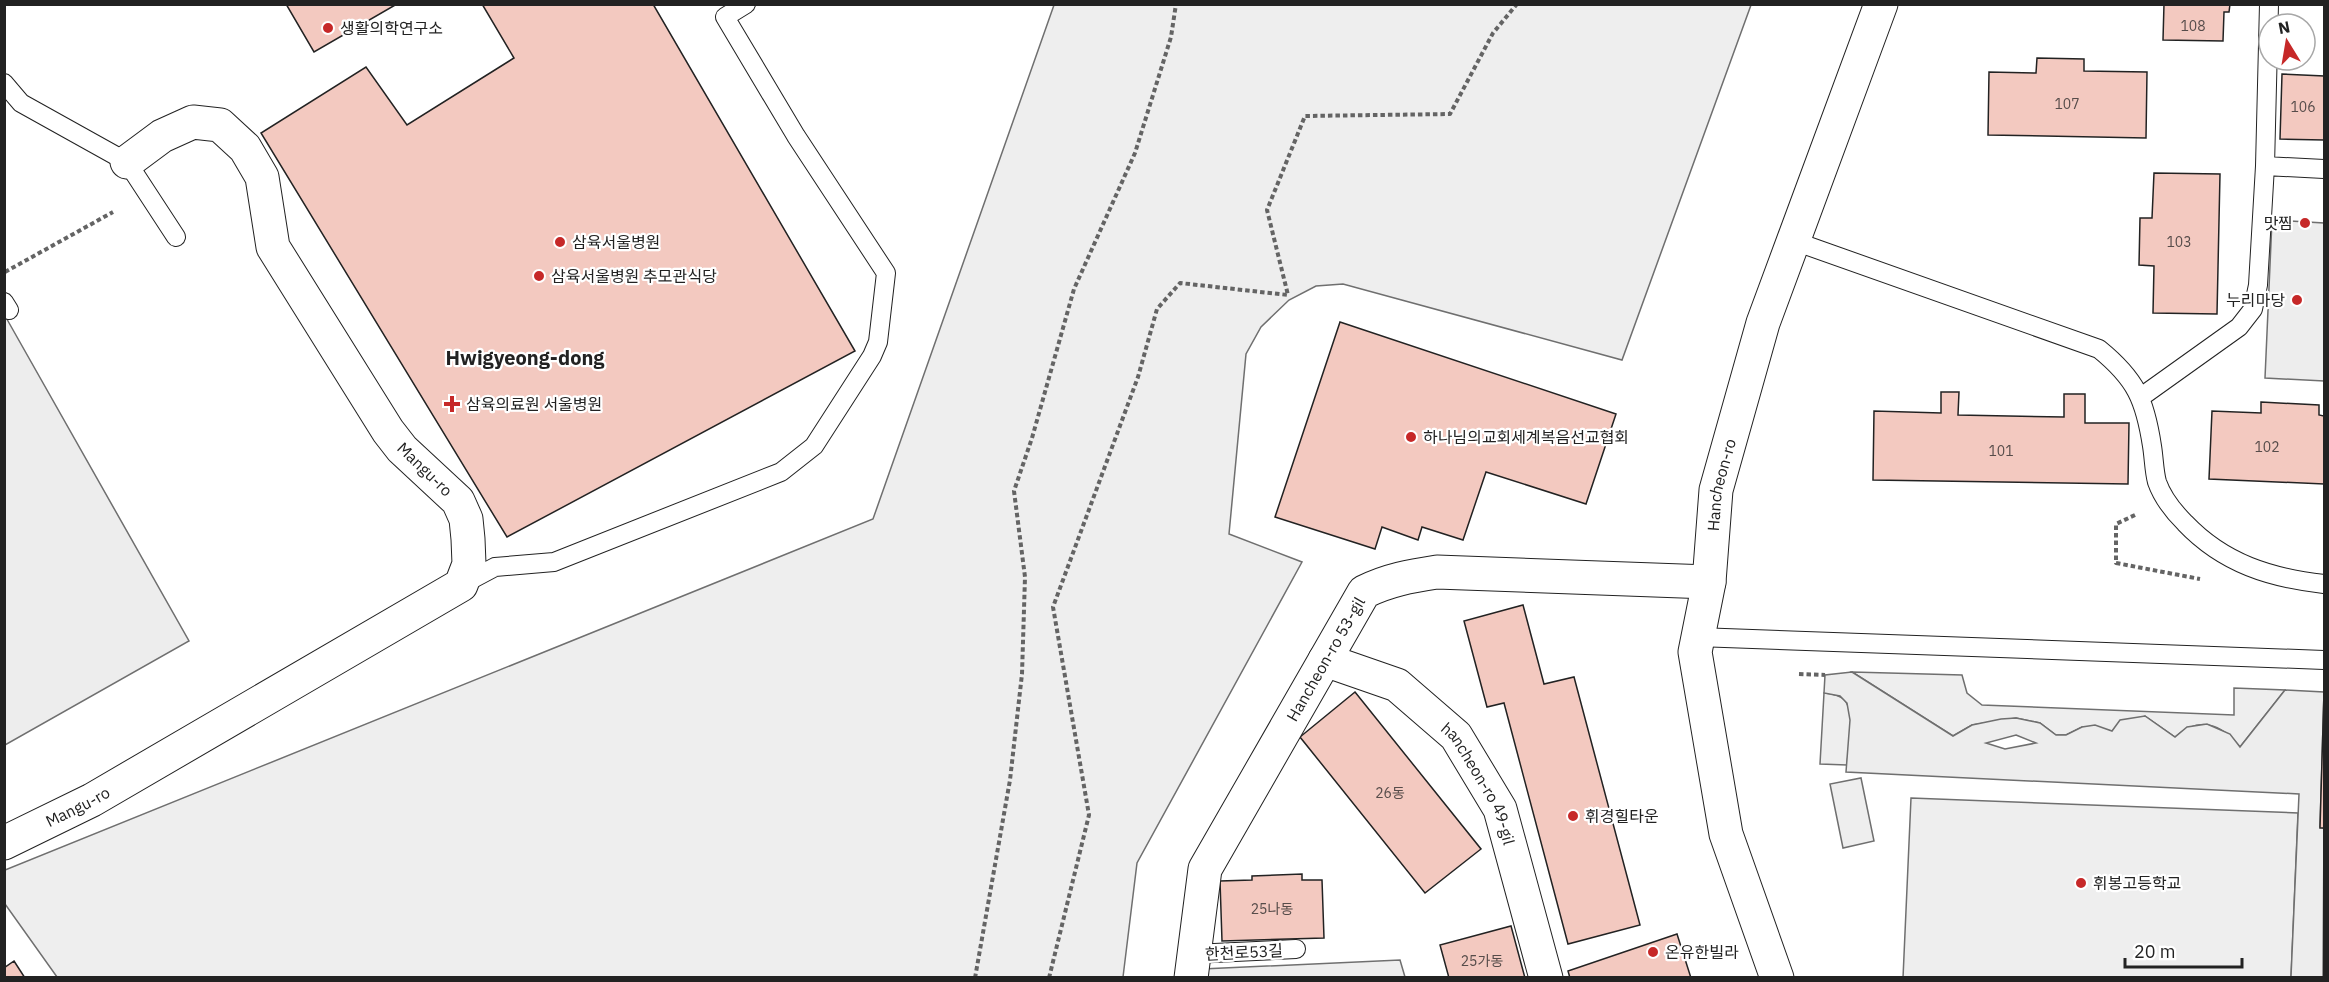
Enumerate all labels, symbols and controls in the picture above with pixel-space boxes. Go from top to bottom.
north arrow [2257,12,2317,72]
text: N [2277,16,2292,38]
house number: 108 [2180,17,2206,35]
place label: 생활의학연구소 [340,18,443,38]
marker: 생활의학연구소 [321,21,335,35]
house number: 107 [2054,95,2080,113]
house number: 106 [2290,98,2316,116]
place label: 맛찜 [2264,213,2293,233]
marker: 맛찜 [2298,216,2312,230]
place label: 삼육서울병원 [572,232,660,252]
house number: 103 [2166,233,2192,251]
marker: 삼육서울병원 [553,235,567,249]
place label: 삼육서울병원 추모관식당 [551,266,717,286]
marker: 삼육서울병원 추모관식당 [532,269,546,283]
place label: 누리마당 [2226,290,2285,310]
marker: 누리마당 [2290,293,2304,307]
district label: Hwigyeong-dong [446,344,605,371]
place label: 삼육의료원 서울병원 [466,394,602,414]
marker: 삼육의료원 서울병원 [443,395,461,413]
place label: 하나님의교회세계복음선교협회 [1423,427,1629,447]
marker: 하나님의교회세계복음선교협회 [1404,430,1418,444]
street label: Hancheon-ro [1703,436,1740,532]
street label: Mangu-ro [393,438,457,500]
house number: 102 [2254,438,2280,456]
house number: 101 [1988,442,2014,460]
street label: Hancheon-ro 53-gil [1282,593,1369,725]
street label: hancheon-ro 49-gil [1437,718,1519,847]
street label: Mangu-ro [42,782,113,831]
house number: 26동 [1375,784,1405,802]
place label: 휘경힐타운 [1585,806,1659,826]
marker: 휘경힐타운 [1566,809,1580,823]
place label: 휘봉고등학교 [2093,873,2181,893]
marker: 휘봉고등학교 [2074,876,2088,890]
house number: 25나동 [1251,900,1293,918]
scale bar [2125,931,2242,969]
street label: 한천로53길 [1204,940,1284,964]
text: 20 m [2134,940,2176,963]
place label: 온유한빌라 [1665,942,1739,962]
marker: 온유한빌라 [1646,945,1660,959]
house number: 25가동 [1461,952,1503,970]

